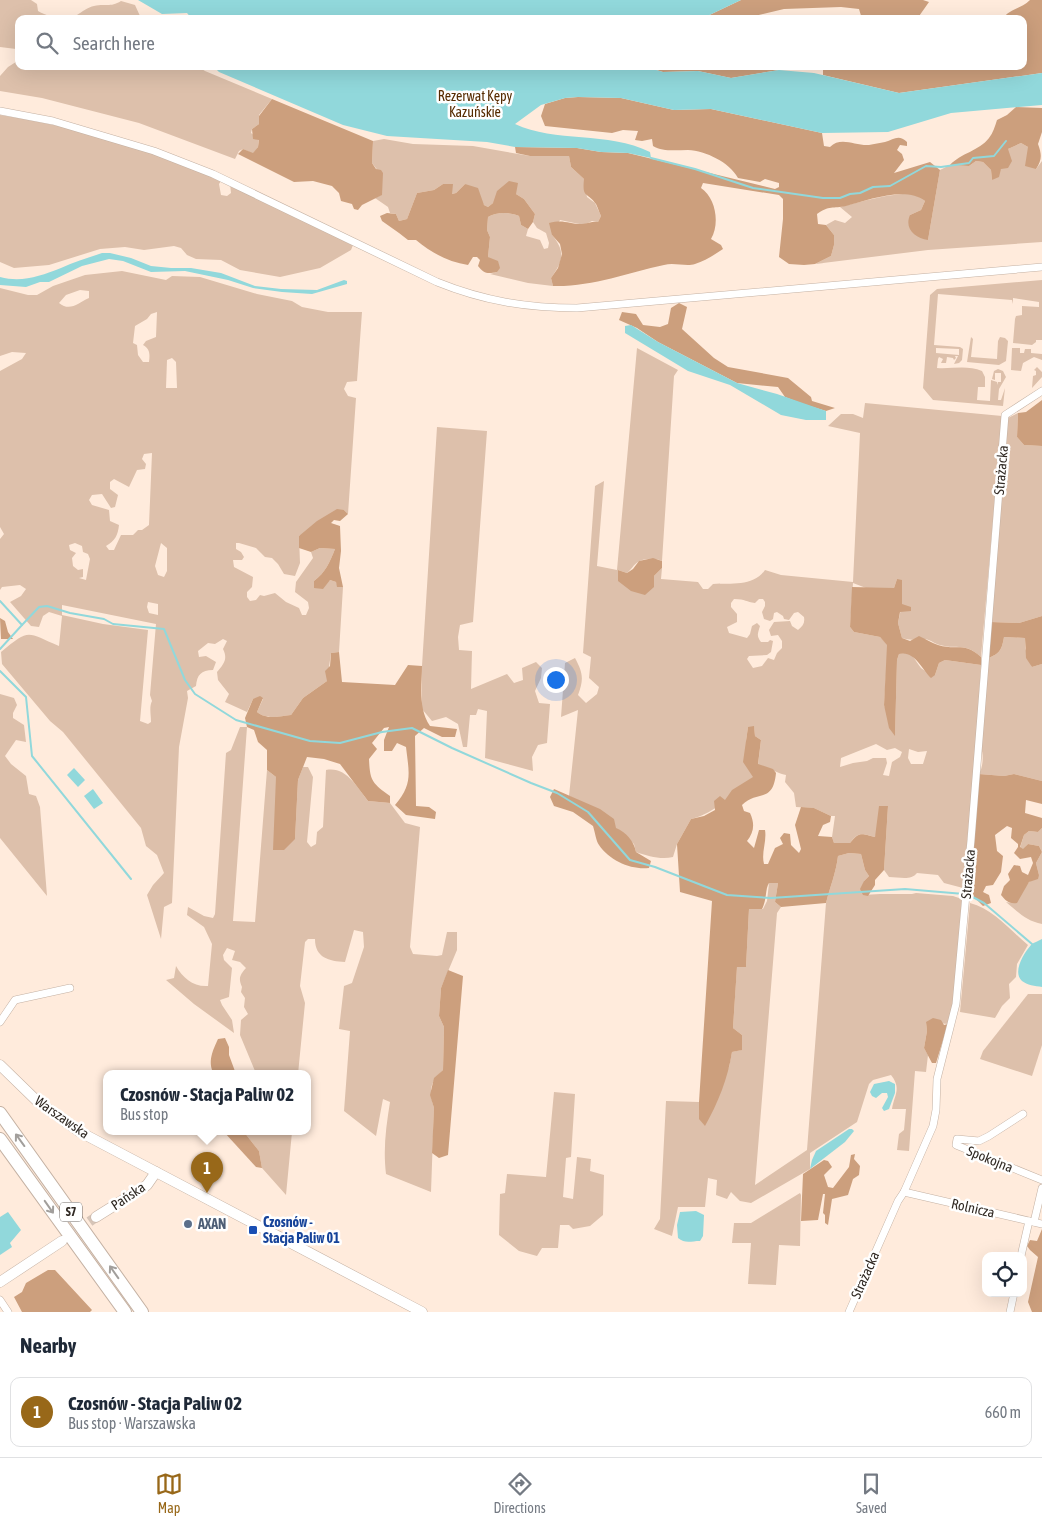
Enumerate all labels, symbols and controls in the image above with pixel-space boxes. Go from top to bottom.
search box [15,15,1027,70]
icon: search [33,29,61,57]
text: Search here [73,32,155,54]
park label: Rezerwat Kępy Kazuńskie [438,88,513,120]
street label: Strażacka [991,445,1011,495]
your location [543,667,569,693]
street label: Strażacka [958,849,978,899]
popup [103,1070,311,1135]
text: Czosnów - Stacja Paliw 02 [120,1083,294,1105]
street label: Warszawska [32,1092,92,1142]
text: Bus stop [120,1105,168,1123]
one-way arrow [15,1133,25,1147]
street label: Spokojna [965,1143,1015,1175]
pin: 1 [191,1152,223,1193]
street label: Pańska [108,1179,148,1213]
street label: Rolnicza [950,1195,996,1221]
one-way arrow [43,1200,54,1213]
road number: S7 [60,1202,82,1222]
place label: Czosnów - Stacja Paliw 01 [263,1214,340,1246]
place label: AXAN [197,1216,226,1232]
marker: AXAN [182,1218,194,1230]
marker: Czosnów - Stacja Paliw 01 [247,1224,259,1236]
street label: Strażacka [848,1249,882,1301]
map controls [982,1252,1027,1297]
button: locate [982,1252,1027,1297]
one-way arrow [109,1265,119,1279]
text: Nearby [20,1333,76,1357]
text: Czosnów - Stacja Paliw 02 [68,1392,242,1414]
text: 1 [33,1403,41,1421]
text: 660 m [985,1403,1021,1421]
text: Bus stop · Warszawska [68,1414,196,1432]
tab: Map [155,1470,183,1516]
tab: Directions [493,1470,546,1516]
tab: Saved [856,1470,887,1516]

